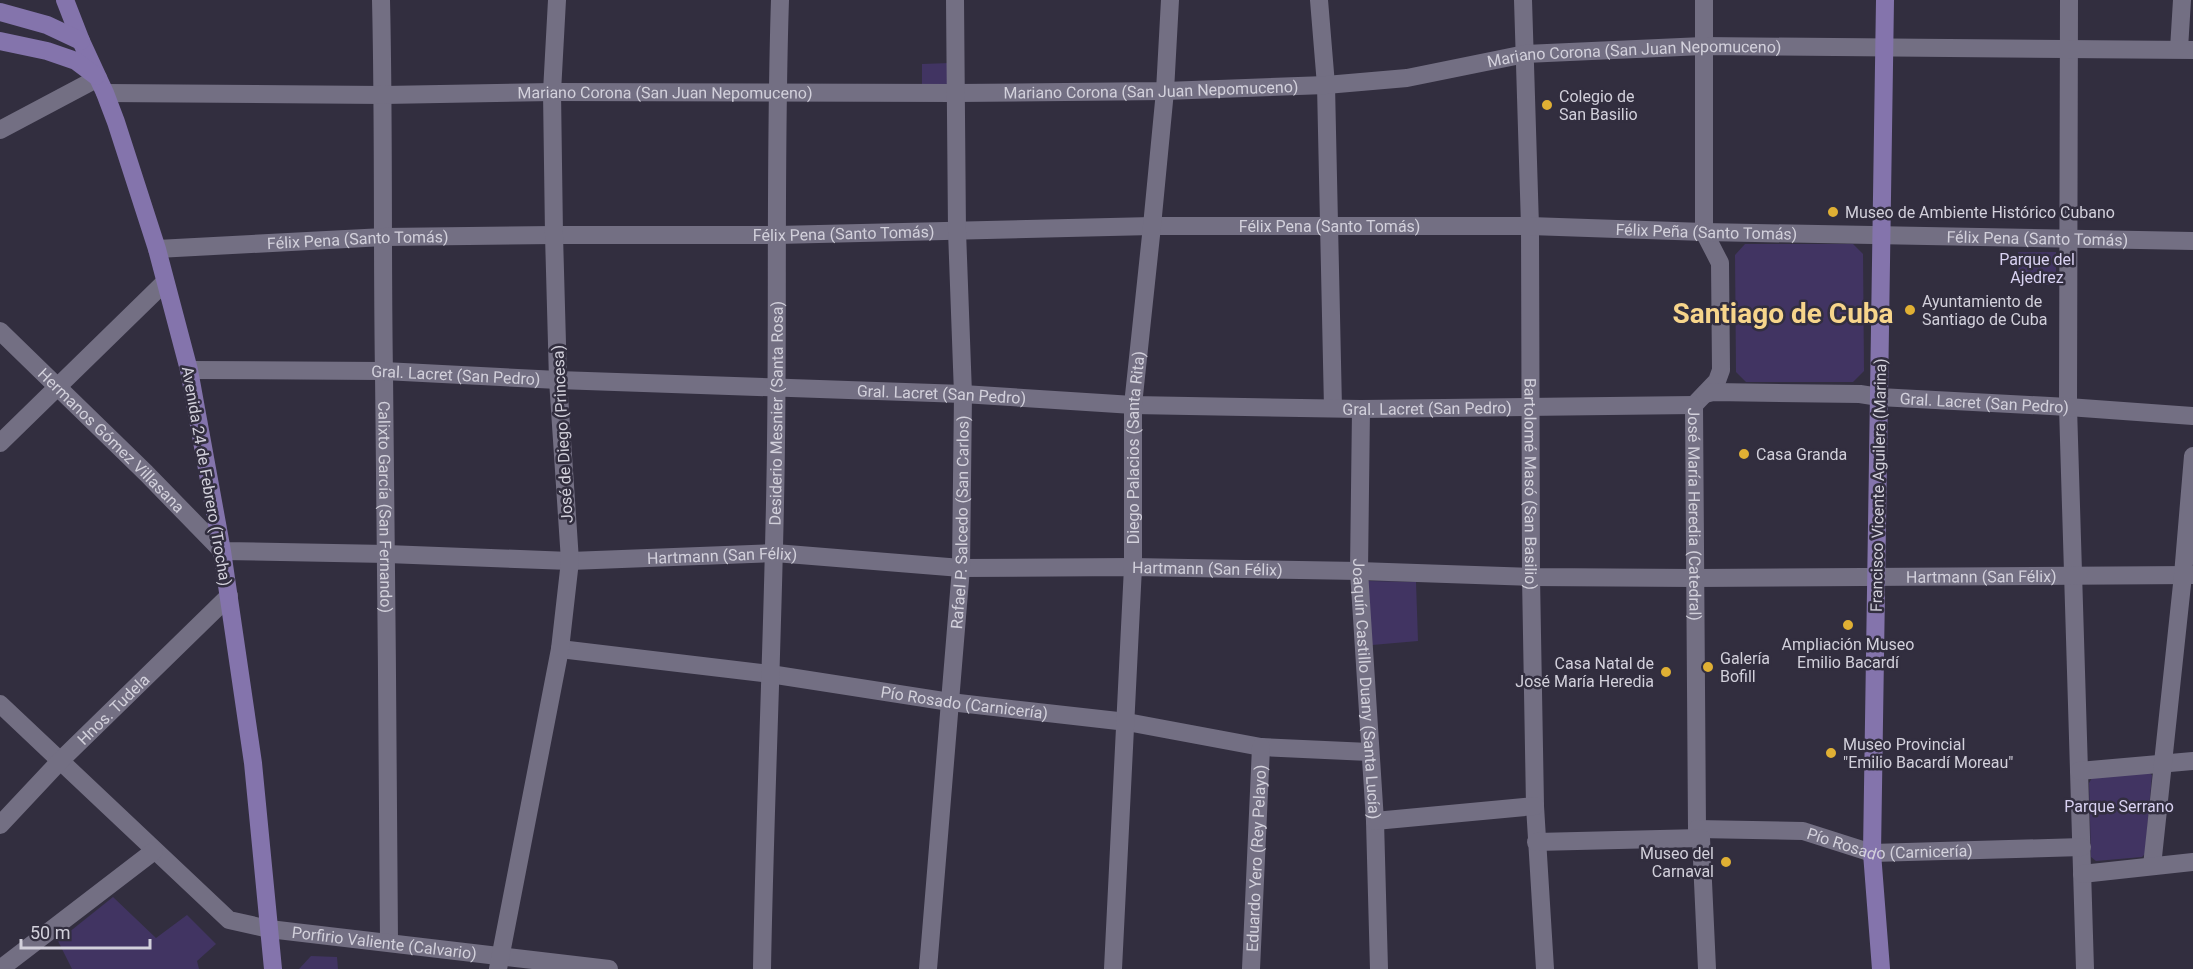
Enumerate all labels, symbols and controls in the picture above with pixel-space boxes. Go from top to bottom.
street label: Mariano Corona (San Juan Nepomuceno) [1486,37,1782,71]
street label: Mariano Corona (San Juan Nepomuceno) [1003,77,1299,103]
street label: Mariano Corona (San Juan Nepomuceno) [517,83,813,103]
place label: Colegio de San Basilio [1559,87,1638,124]
marker: Colegio de San Basilio [1540,98,1554,112]
place label: Museo de Ambiente Histórico Cubano [1845,203,2115,222]
marker: Museo de Ambiente Histórico Cubano [1826,205,1840,219]
street label: Félix Pena (Santo Tomás) [1239,217,1420,236]
street label: Félix Peña (Santo Tomás) [1615,220,1797,244]
street label: Félix Pena (Santo Tomás) [753,222,935,245]
street label: Félix Pena (Santo Tomás) [267,227,449,253]
street label: Félix Pena (Santo Tomás) [1946,227,2128,250]
park label: Parque del Ajedrez [1999,250,2075,287]
place label: Ayuntamiento de Santiago de Cuba [1922,292,2047,329]
district label: Santiago de Cuba [1672,297,1894,330]
street label: Desiderio Mesnier (Santa Rosa) [766,301,787,526]
marker: Ayuntamiento de Santiago de Cuba [1903,303,1917,317]
street label: José de Diego (Princesa) [548,344,577,523]
street label: Diego Palacios (Santa Rita) [1124,350,1149,544]
street label: Francisco Vicente Aguilera (Marina) [1867,358,1890,612]
street label: Gral. Lacret (San Pedro) [371,362,541,389]
street label: Hermanos Gómez Villasana [34,364,188,517]
street label: Avenida 24 de Febrero (Trocha) [178,365,235,587]
street label: Bartolomé Masó (San Basilio) [1520,378,1540,590]
street label: Gral. Lacret (San Pedro) [857,381,1027,408]
street label: Gral. Lacret (San Pedro) [1899,389,2069,417]
street label: Gral. Lacret (San Pedro) [1342,398,1512,419]
street label: Calixto García (San Fernando) [374,401,395,613]
street label: José María Heredia (Catedral) [1684,407,1705,621]
street label: Rafael P. Salcedo (San Carlos) [947,415,973,630]
place label: Casa Granda [1756,445,1847,464]
marker: Casa Granda [1737,447,1751,461]
street label: Hartmann (San Félix) [647,544,798,568]
street label: Hartmann (San Félix) [1132,558,1283,580]
street label: Joaquín Castillo Duany (Santa Lucía) [1349,558,1384,820]
street label: Hartmann (San Félix) [1906,567,2057,587]
marker: Ampliación Museo Emilio Bacardí [1841,618,1855,632]
place label: Ampliación Museo Emilio Bacardí [1782,635,1914,672]
place label: Galería Bofill [1720,649,1770,686]
place label: Casa Natal de José María Heredia [1515,654,1654,691]
marker: Galería Bofill [1701,660,1715,674]
marker: Casa Natal de José María Heredia [1659,665,1673,679]
street label: Hnos. Tudela [73,670,154,749]
street label: Pío Rosado (Carnicería) [879,682,1049,723]
place label: Museo Provincial "Emilio Bacardí Moreau" [1843,735,2014,772]
marker: Museo Provincial "Emilio Bacardí Moreau" [1824,746,1838,760]
street label: Eduardo Yero (Rey Pelayo) [1243,764,1270,952]
park label: Parque Serrano [2064,797,2174,816]
street label: Pío Rosado (Carnicería) [1804,824,1973,864]
place label: Museo del Carnaval [1640,844,1714,881]
marker: Museo del Carnaval [1719,855,1733,869]
scale bar [21,912,150,950]
text: 50 m [30,922,70,943]
street label: Porfirio Valiente (Calvario) [291,923,478,963]

